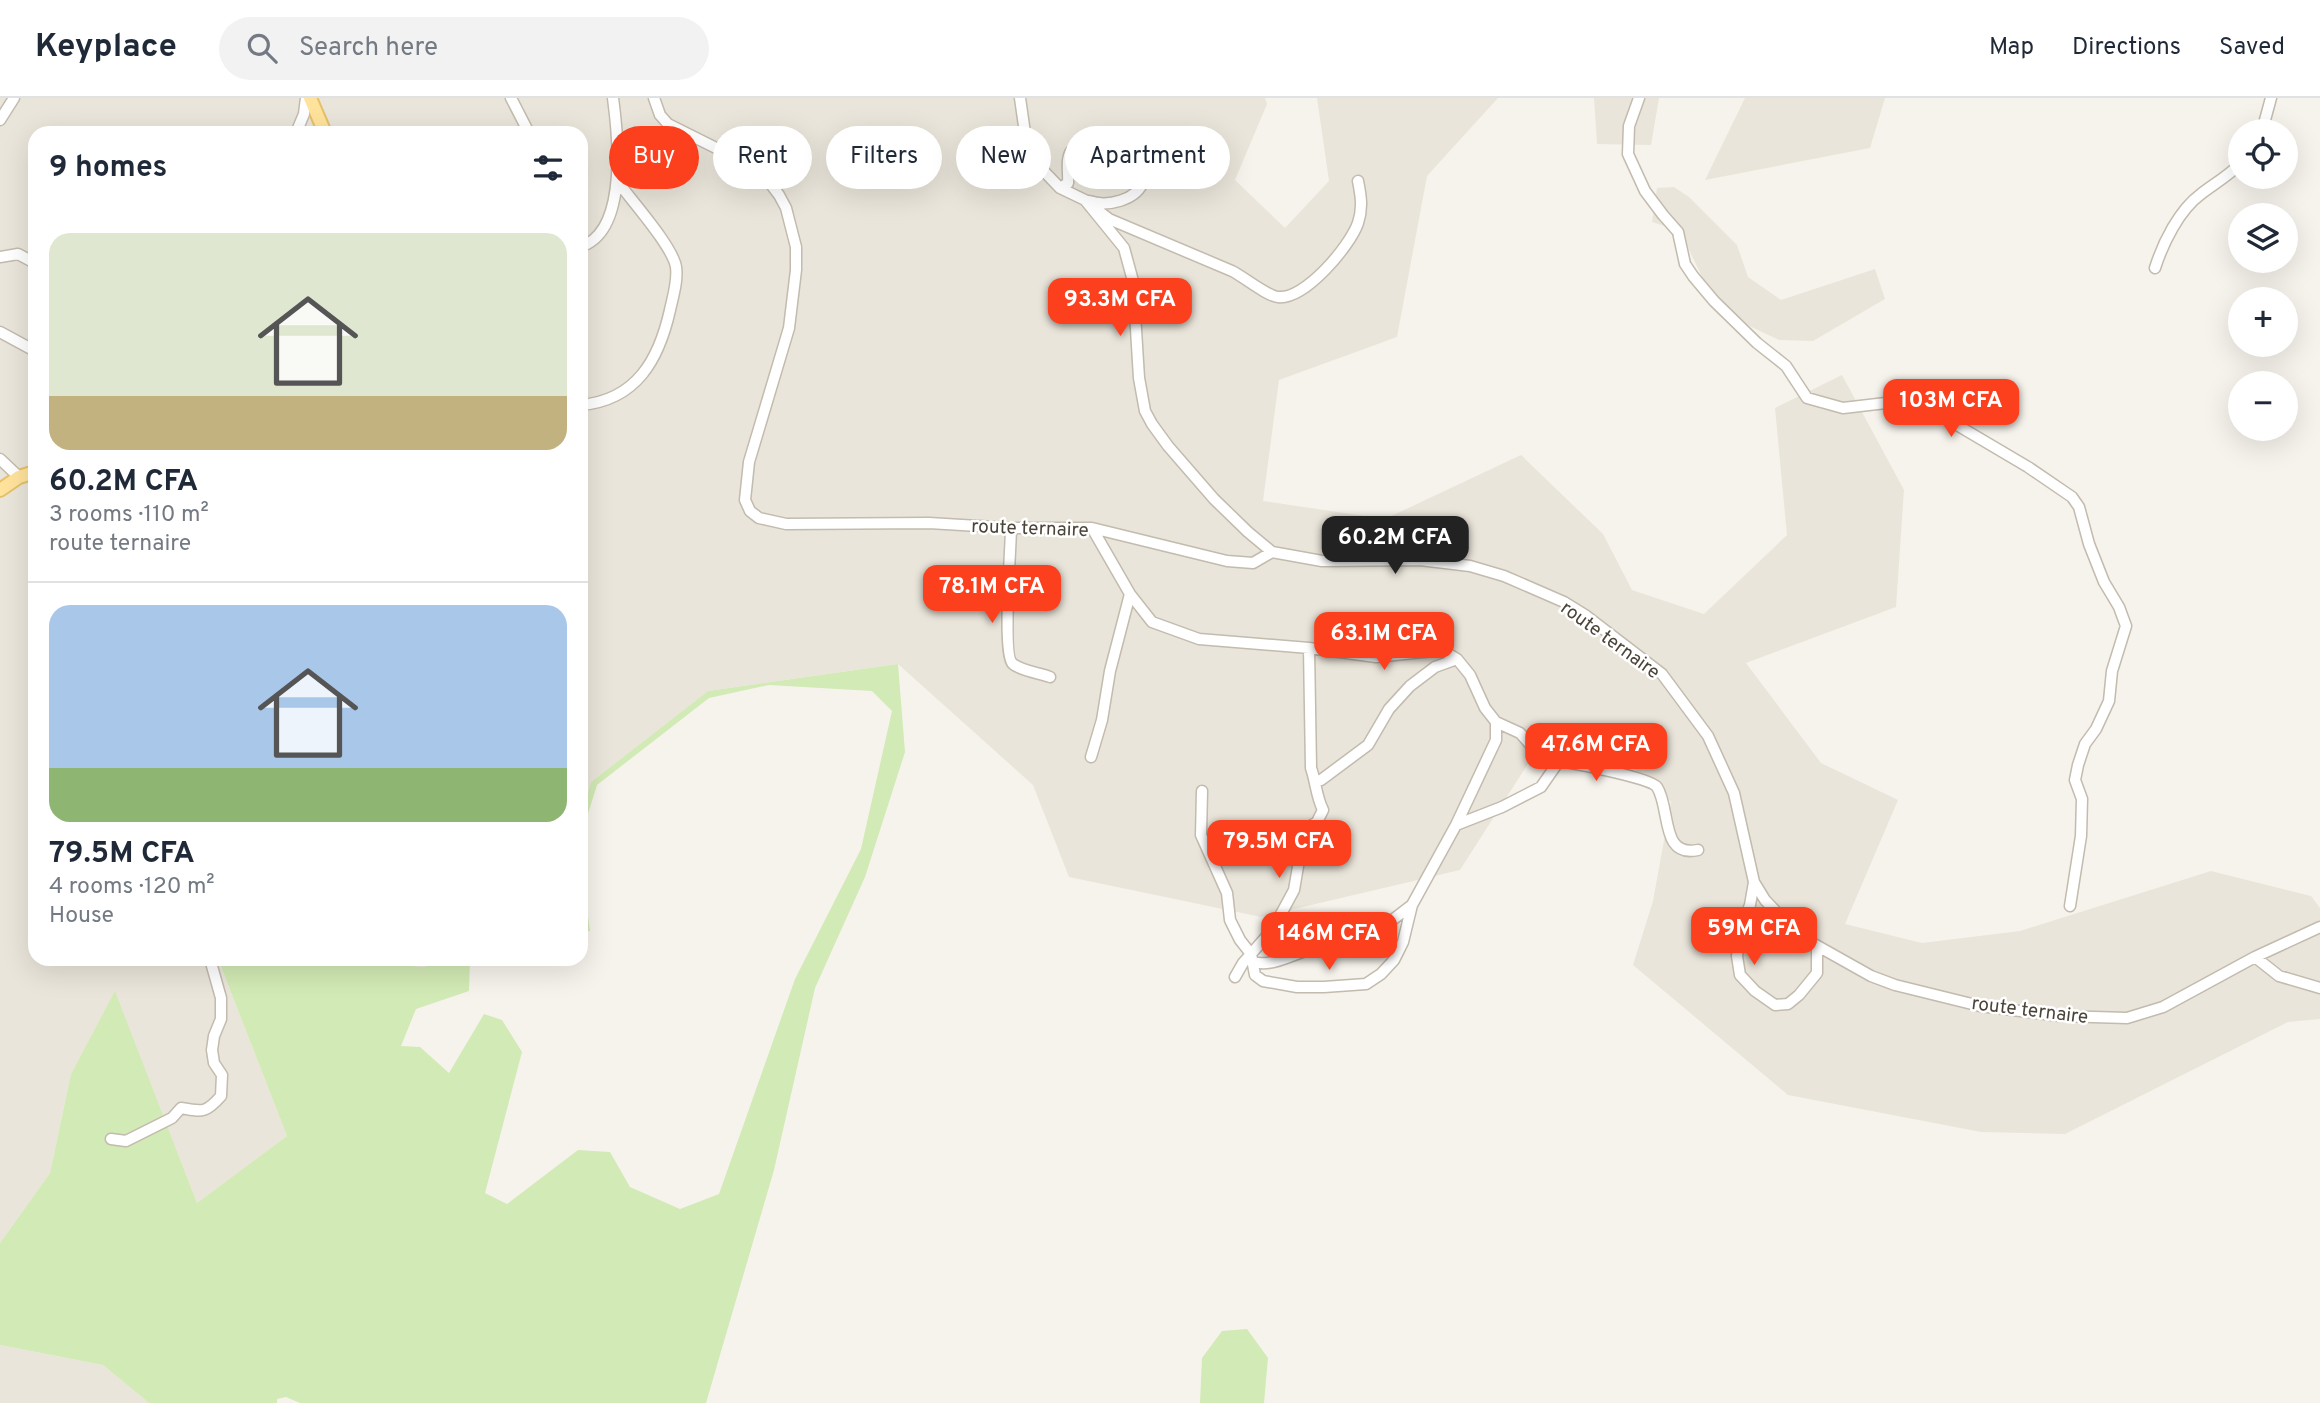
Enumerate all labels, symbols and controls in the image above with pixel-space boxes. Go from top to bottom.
search box [219,17,709,80]
text: Keyplace [35,27,177,69]
icon: search [243,29,281,67]
text: Search here [299,32,438,65]
text: Map [1989,33,2034,63]
text: Directions [2072,33,2181,63]
text: Saved [2219,33,2285,63]
map controls [2228,119,2298,441]
button: locate [2228,119,2298,189]
chip: Buy [609,126,699,189]
chip: Rent [713,126,812,189]
chip: Filters [826,126,942,189]
chip: New [956,126,1051,189]
chip: Apartment [1065,126,1230,189]
icon: filters [529,149,567,187]
text: 9 homes [49,150,167,187]
button: layers [2228,203,2298,273]
icon: home [245,278,371,404]
pin: 93.3M CFA [1040,278,1200,338]
text: 93.3M CFA [1064,286,1176,315]
button: + [2228,287,2298,357]
button: − [2228,371,2298,441]
pin: 103M CFA [1879,380,2023,439]
text: 103M CFA [1899,387,2003,416]
text: 60.2M CFA [49,464,198,501]
text: 3 rooms · 110 m² [49,501,209,530]
street label: route ternaire [971,515,1089,543]
pin: 60.2M CFA [1315,517,1475,576]
text: 60.2M CFA [1338,524,1452,553]
text: route ternaire [49,530,191,559]
pin: 78.1M CFA [912,566,1072,625]
text: 78.1M CFA [939,573,1045,602]
street label: route ternaire [1555,596,1664,685]
pin: 63.1M CFA [1304,612,1464,672]
text: 63.1M CFA [1330,620,1438,649]
icon: home [245,650,371,776]
pin: 47.6M CFA [1516,724,1676,783]
text: 47.6M CFA [1541,731,1651,760]
pin: 79.5M CFA [1199,820,1359,880]
text: 79.5M CFA [1223,828,1335,857]
text: 79.5M CFA [49,836,195,873]
text: 4 rooms · 120 m² [49,873,215,902]
text: House [49,902,114,931]
pin: 59M CFA [1689,908,1819,967]
pin: 146M CFA [1257,912,1401,972]
text: 59M CFA [1707,915,1801,944]
text: 146M CFA [1277,920,1381,949]
street label: route ternaire [1970,992,2089,1030]

